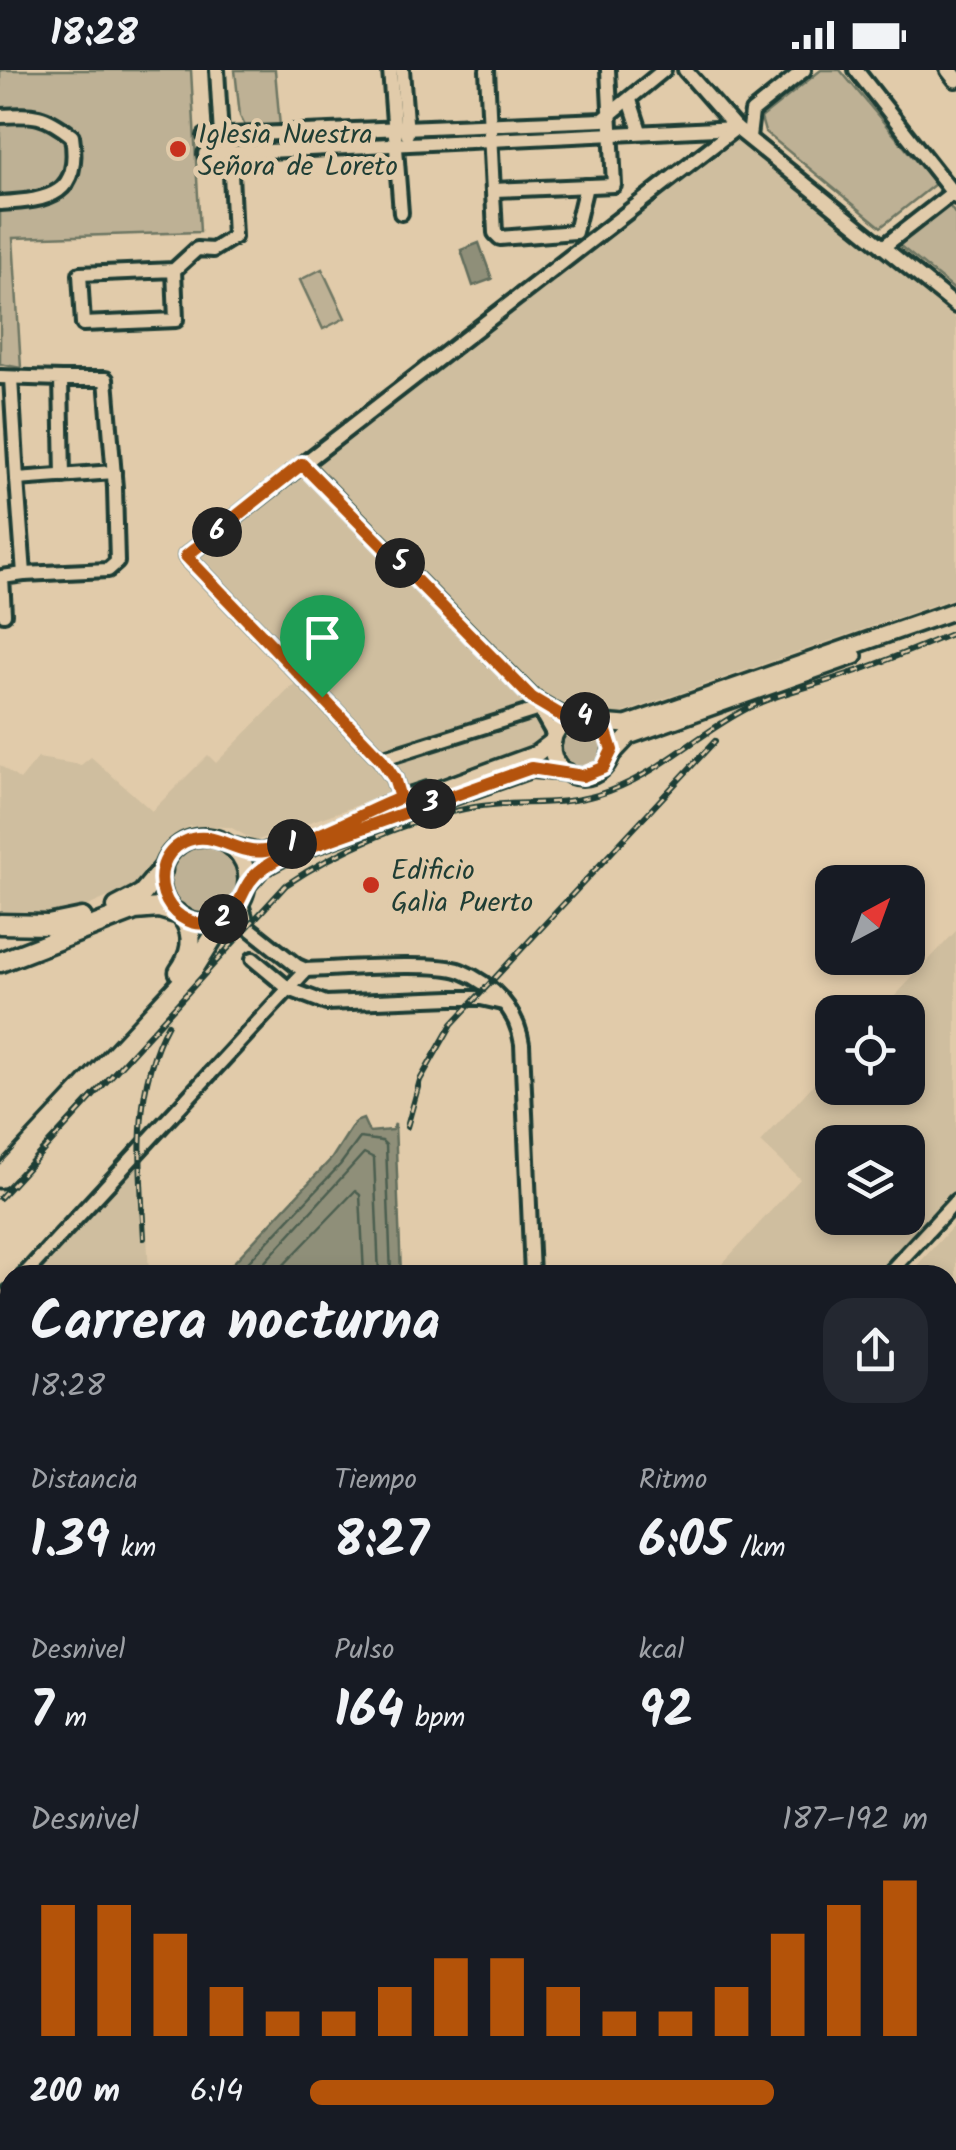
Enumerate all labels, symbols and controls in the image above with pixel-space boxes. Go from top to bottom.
text: 18:28 [50,5,138,65]
place label: Iglesia Nuestra Señora de Loreto [198,113,398,190]
marker: Iglesia Nuestra Señora de Loreto [167,138,189,160]
pin: 6 [192,507,242,557]
text: 6 [209,509,225,554]
pin: 5 [375,538,425,588]
text: 5 [393,540,407,585]
pin [280,595,365,698]
icon: arrive [295,610,350,665]
pin: 4 [560,692,610,742]
text: 4 [577,694,593,739]
pin: 3 [406,779,456,829]
text: 3 [423,781,439,826]
pin: 1 [267,819,317,869]
text: 1 [288,821,296,866]
place label: Edificio Galia Puerto [391,849,533,926]
north arrow [815,865,925,975]
map controls [815,865,925,1235]
marker: Edificio Galia Puerto [360,874,382,896]
pin: 2 [198,894,248,944]
text: 2 [215,896,231,941]
button: locate [815,995,925,1105]
button: layers [815,1125,925,1235]
text: Carrera nocturna [30,1281,440,1368]
button: share [823,1298,928,1403]
text: 18:28 [30,1362,105,1413]
text: Distancia [30,1458,138,1503]
text: Tiempo [334,1458,417,1503]
text: Ritmo [639,1458,707,1503]
text: 1.39 [30,1503,110,1583]
text: 8:27 [334,1503,429,1583]
text: 6:05 [639,1503,729,1583]
text: km [110,1526,156,1571]
text: /km [729,1526,786,1571]
text: Desnivel [30,1628,125,1673]
text: Pulso [334,1628,394,1673]
text: kcal [639,1628,684,1673]
text: 7 [30,1673,54,1753]
text: 164 [334,1673,404,1753]
text: 92 [639,1673,693,1753]
text: m [54,1696,87,1741]
text: bpm [404,1696,465,1741]
text: Desnivel [30,1795,139,1846]
text: 187–192 m [782,1795,928,1846]
text: 200 m [30,2067,120,2118]
text: 6:14 [190,2067,243,2118]

